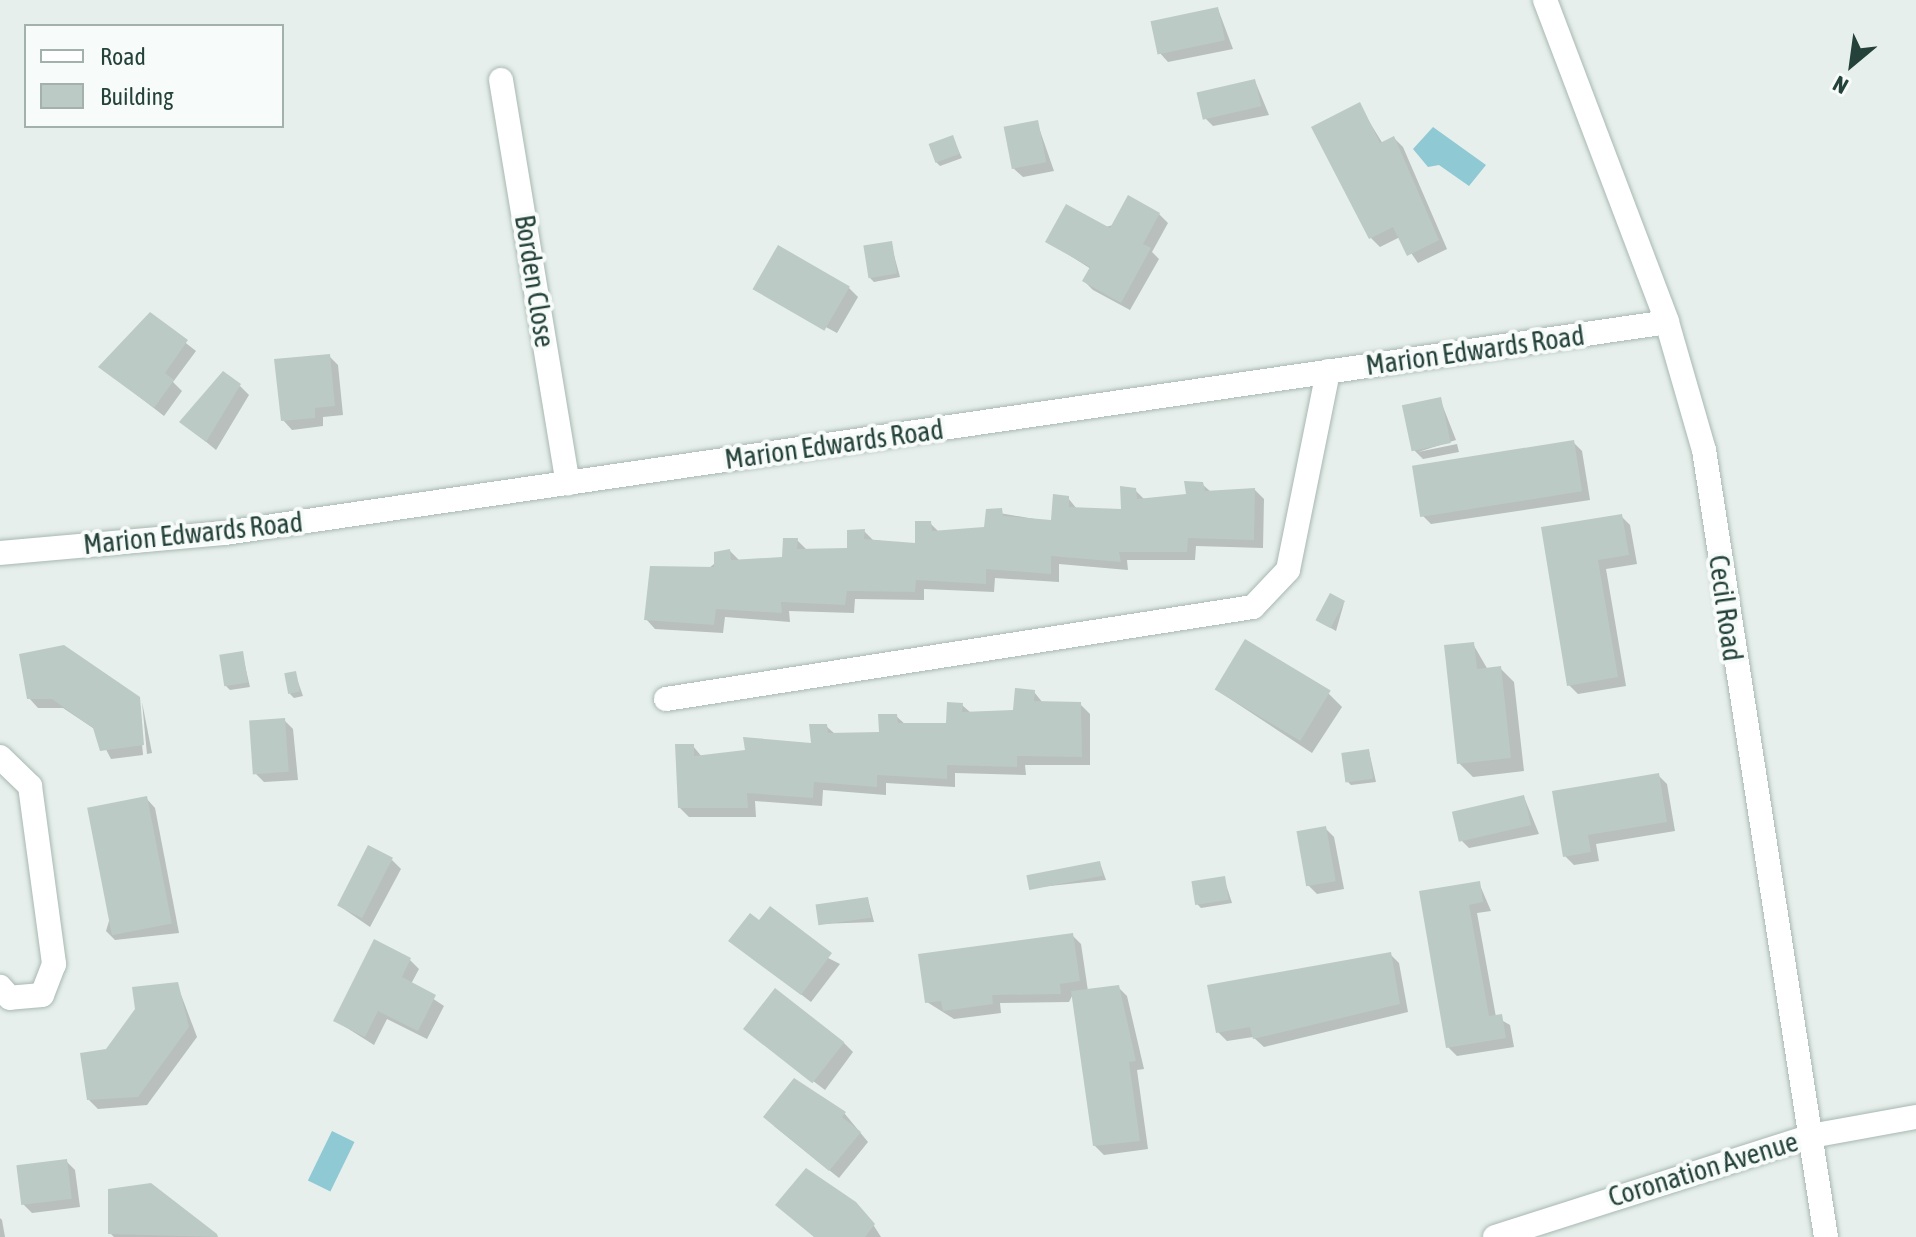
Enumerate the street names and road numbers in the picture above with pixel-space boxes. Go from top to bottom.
street label: Borden Close [508,212,562,350]
street label: Marion Edwards Road [1364,318,1586,382]
street label: Marion Edwards Road [723,412,945,476]
street label: Marion Edwards Road [82,505,304,561]
street label: Cecil Road [1702,553,1750,663]
street label: Coronation Avenue [1604,1124,1802,1214]

